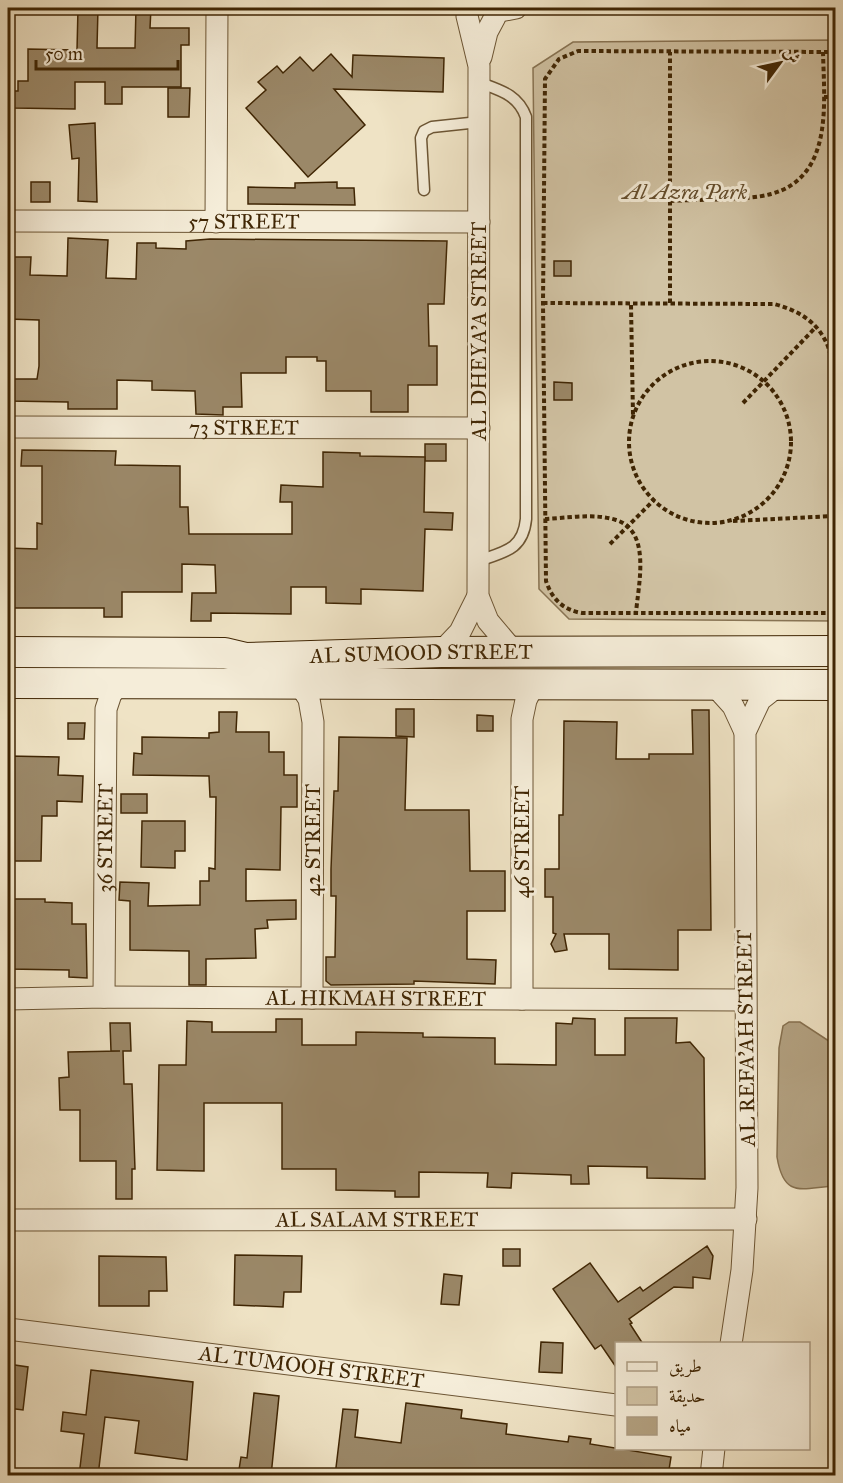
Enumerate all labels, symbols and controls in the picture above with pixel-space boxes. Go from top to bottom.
scale bar [36,33,178,71]
north arrow [750,33,810,93]
text: 50 m [45,43,83,65]
text: ش [780,43,804,67]
park label: Al Azra Park [621,179,748,205]
street label: 57 STREET [188,208,300,235]
street label: AL DHEYA'A STREET [466,222,492,441]
street label: 73 STREET [189,414,299,441]
street label: AL SUMOOD STREET [309,639,533,669]
street label: 36 STREET [92,783,118,893]
street label: 42 STREET [300,784,326,896]
street label: 46 STREET [509,786,535,898]
street label: AL REFA'AH STREET [731,929,761,1148]
street label: AL HIKMAH STREET [265,985,486,1012]
street label: AL SALAM STREET [275,1206,478,1233]
street label: AL TUMOOH STREET [196,1340,426,1394]
legend [615,1342,810,1450]
text: طريق [669,1355,702,1378]
text: حديقة [669,1385,705,1407]
text: مياه [669,1415,691,1437]

